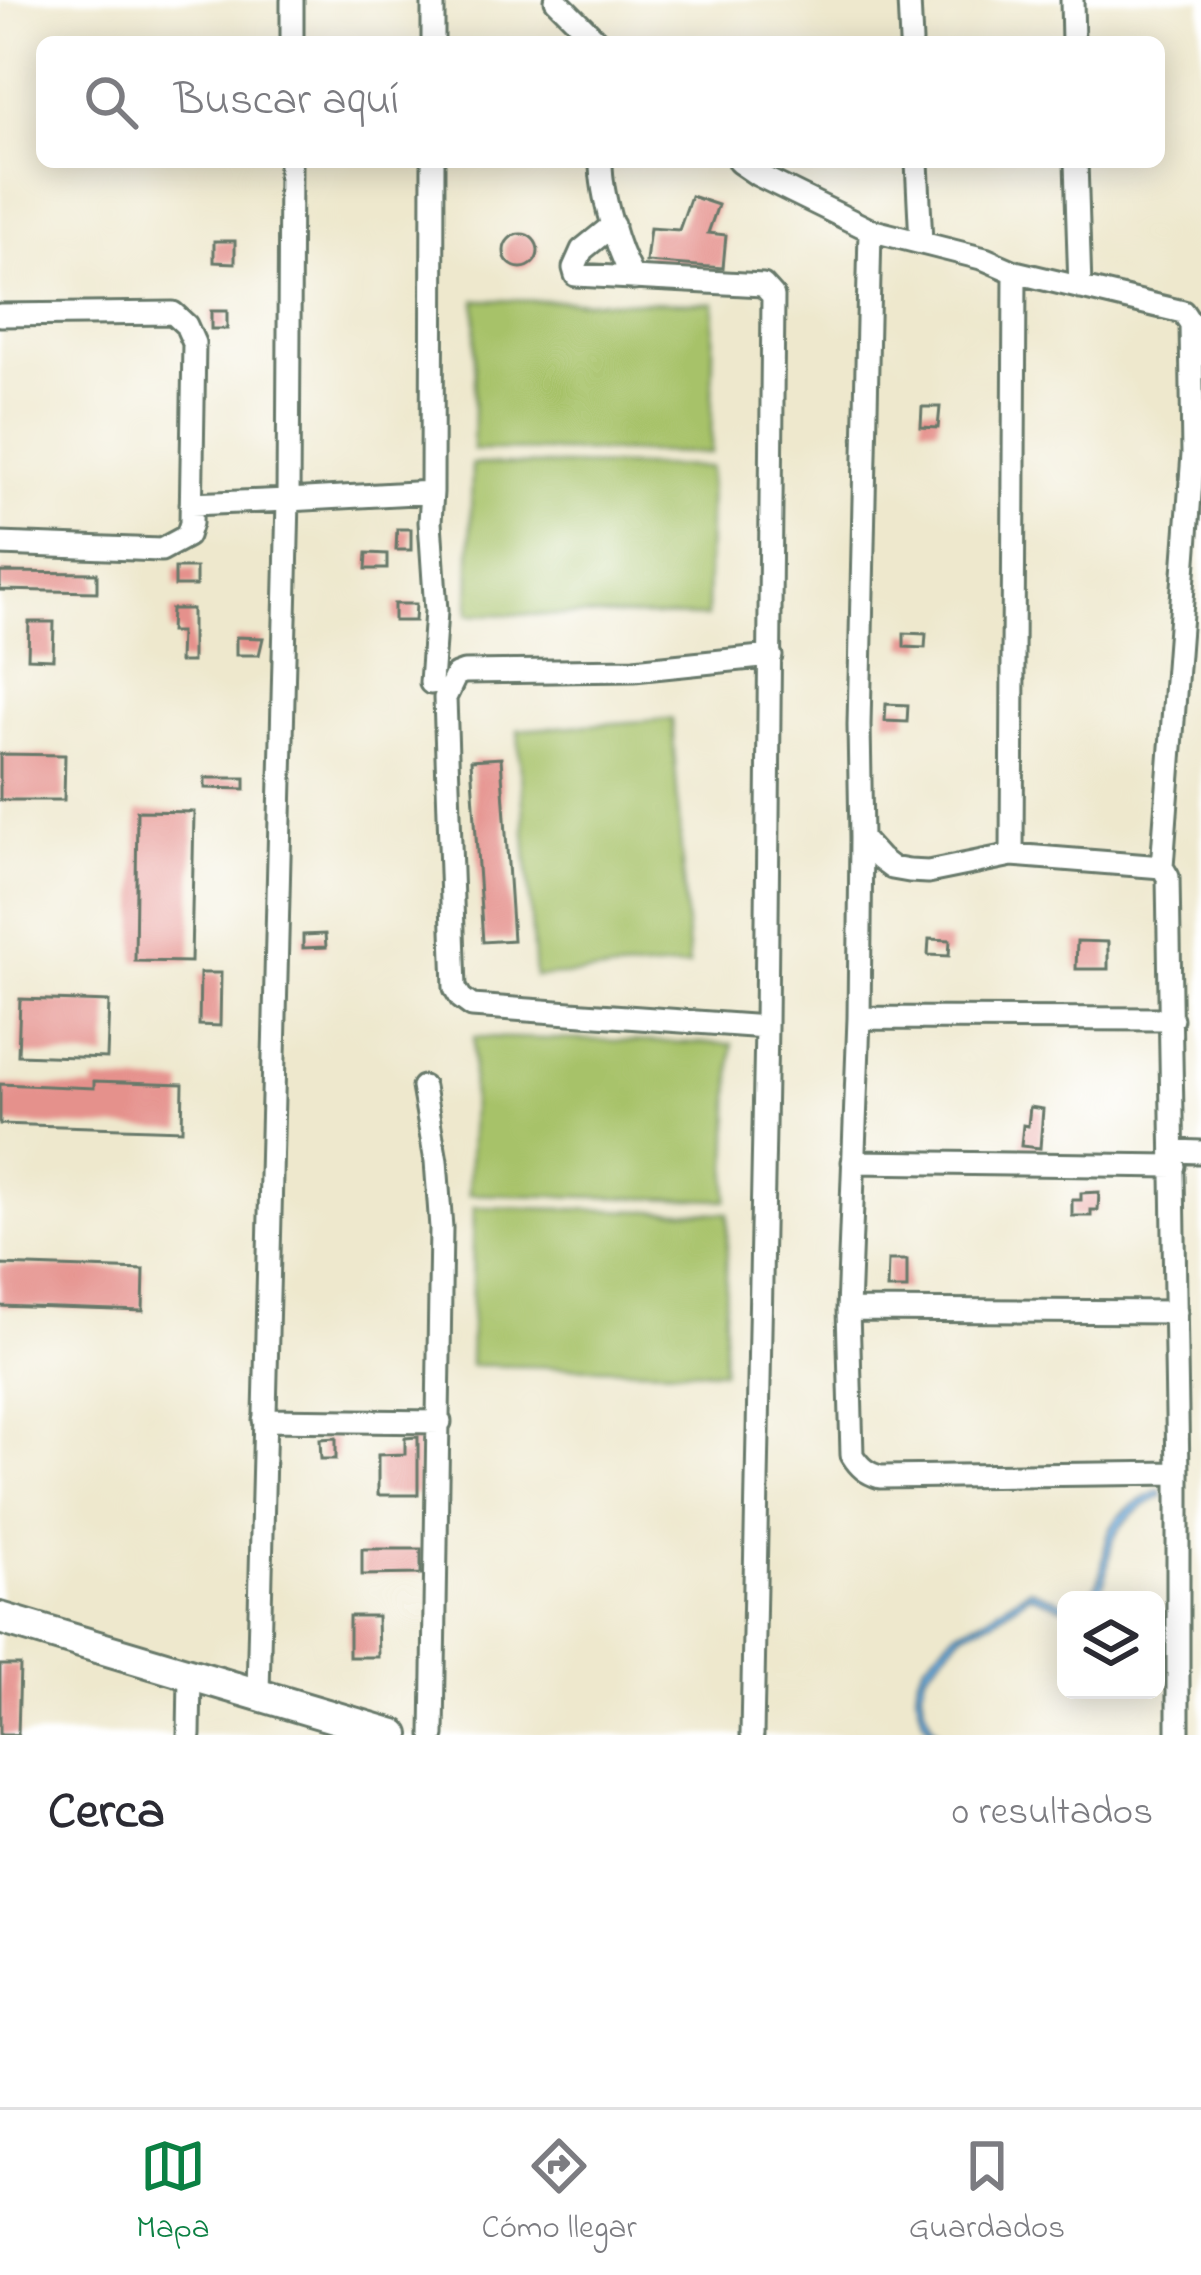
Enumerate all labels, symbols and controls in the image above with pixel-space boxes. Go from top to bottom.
search box [36,36,1165,168]
icon: search [78,69,144,135]
text: Buscar aquí [174,69,399,135]
map controls [1057,1591,1165,1699]
button: layers [1057,1591,1165,1699]
text: Cerca [48,1776,165,1851]
text: 0 resultados [952,1785,1153,1842]
tab: Mapa [136,2133,210,2253]
tab: Cómo llegar [482,2133,637,2253]
tab: Guardados [909,2133,1065,2253]

